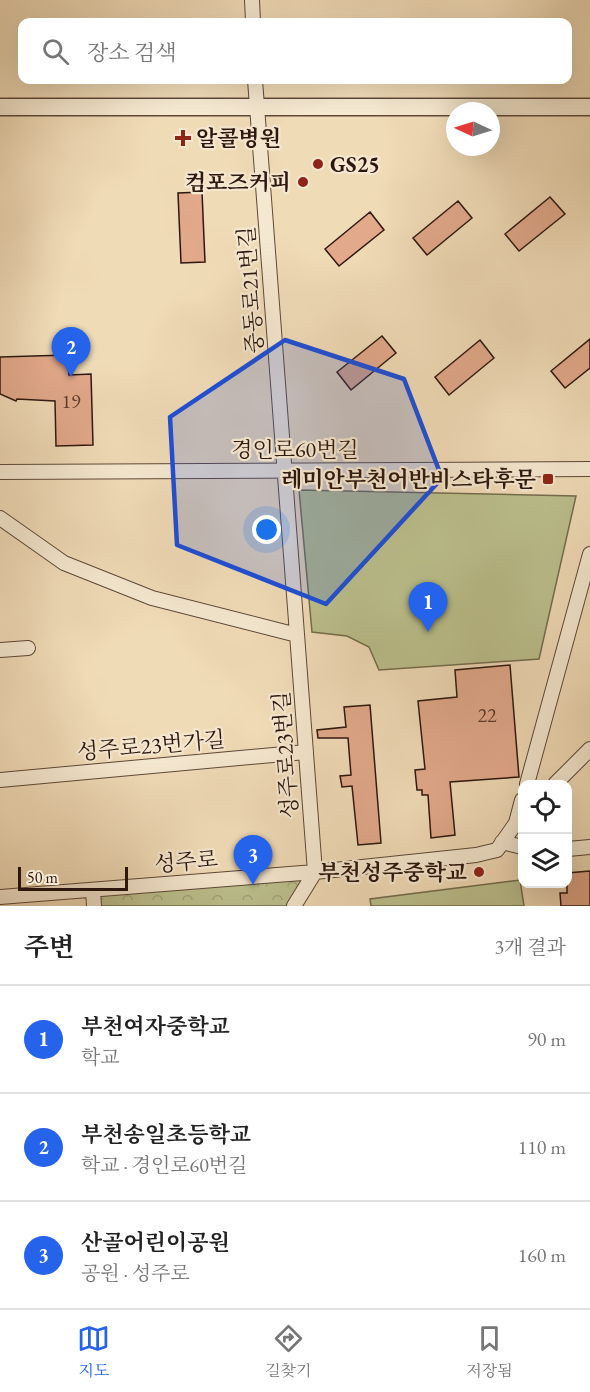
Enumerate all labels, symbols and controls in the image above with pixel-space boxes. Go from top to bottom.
search box [18,18,572,84]
icon: search [39,35,72,68]
text: 장소 검색 [87,38,176,67]
north arrow [446,102,500,156]
place label: 알콜병원 [196,124,281,153]
marker: 알콜병원 [174,129,192,147]
place label: GS25 [330,150,380,179]
marker: GS25 [311,157,325,171]
place label: 컴포즈커피 [185,168,291,197]
marker: 컴포즈커피 [296,175,310,189]
street label: 중동로21번길 [232,225,269,355]
pin: 2 [52,328,90,377]
house number: 19 [61,388,81,414]
street label: 경인로60번길 [231,435,359,464]
place label: 레미안부천어반비스타후문 [281,465,536,494]
marker: 레미안부천어반비스타후문 [541,472,555,486]
your location [252,515,281,544]
pin: 1 [408,582,448,632]
street label: 성주로23번길 [267,690,304,820]
house number: 22 [477,702,497,728]
street label: 성주로23번가길 [76,725,226,766]
map controls [518,780,572,888]
button: locate [518,780,572,834]
button: layers [518,834,572,888]
pin: 3 [234,836,272,885]
street label: 성주로 [153,844,219,879]
place label: 부천성주중학교 [318,858,467,887]
scale bar [18,864,128,892]
marker: 부천성주중학교 [472,865,486,879]
text: 50 m [27,867,58,888]
text: 주변 [24,930,74,964]
text: 3개 결과 [494,934,566,960]
text: 부천여자중학교 [81,1012,230,1041]
text: 1 [38,1026,49,1052]
text: 90 m [527,1026,566,1052]
text: 학교 [81,1044,120,1070]
text: 부천송일초등학교 [81,1120,251,1149]
text: 2 [38,1134,49,1160]
text: 110 m [518,1134,566,1160]
text: 학교 · 경인로60번길 [81,1152,247,1178]
text: 산골어린이공원 [81,1228,230,1257]
text: 3 [38,1242,49,1268]
text: 160 m [518,1242,566,1268]
text: 공원 · 성주로 [81,1260,190,1286]
tab: 지도 [77,1322,110,1381]
tab: 길찾기 [265,1322,312,1381]
tab: 저장됨 [466,1322,513,1381]

